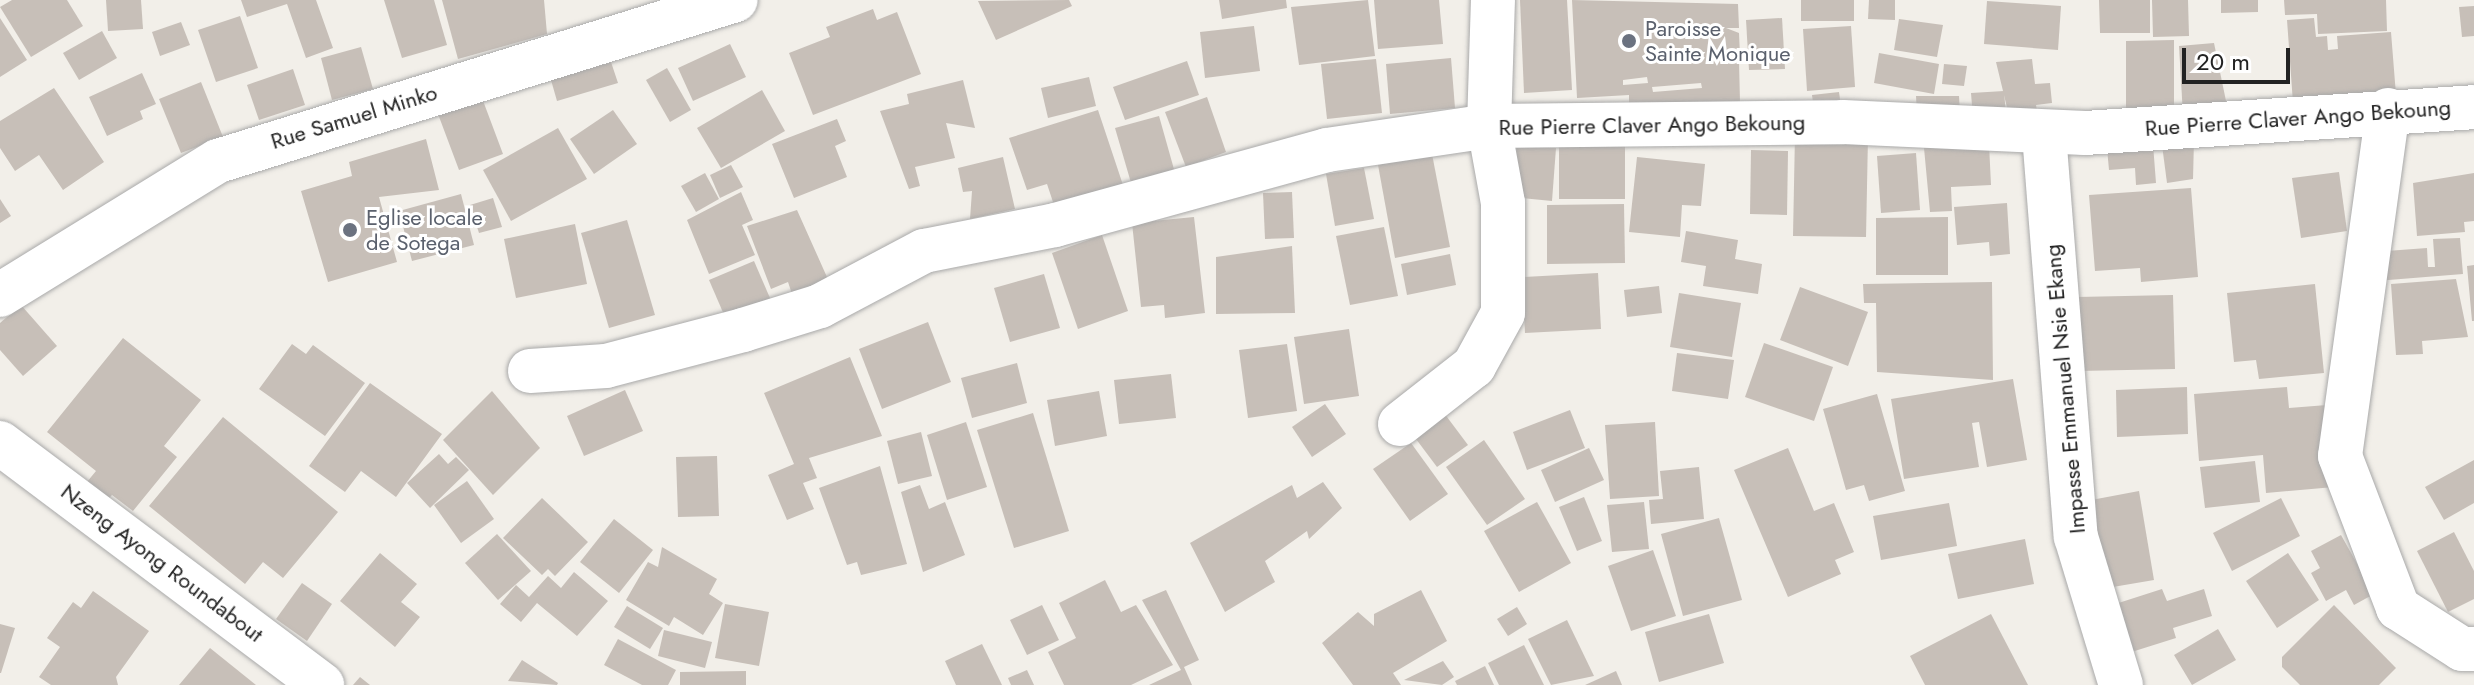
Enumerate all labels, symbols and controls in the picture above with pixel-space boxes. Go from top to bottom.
place label: Paroisse Sainte Monique [1645,15,1791,66]
marker: Paroisse Sainte Monique [1620,32,1638,50]
scale bar [2186,32,2294,82]
text: 20 m [2196,44,2250,79]
street label: Rue Samuel Minko [268,79,440,155]
street label: Rue Pierre Claver Ango Bekoung [2144,94,2452,142]
street label: Rue Pierre Claver Ango Bekoung [1498,109,1806,141]
place label: Eglise locale de Sotega [366,204,483,256]
marker: Eglise locale de Sotega [341,221,359,239]
street label: Impasse Emmanuel Nsie Ekang [2039,243,2091,535]
street label: Nzeng Ayong Roundabout [56,478,268,648]

